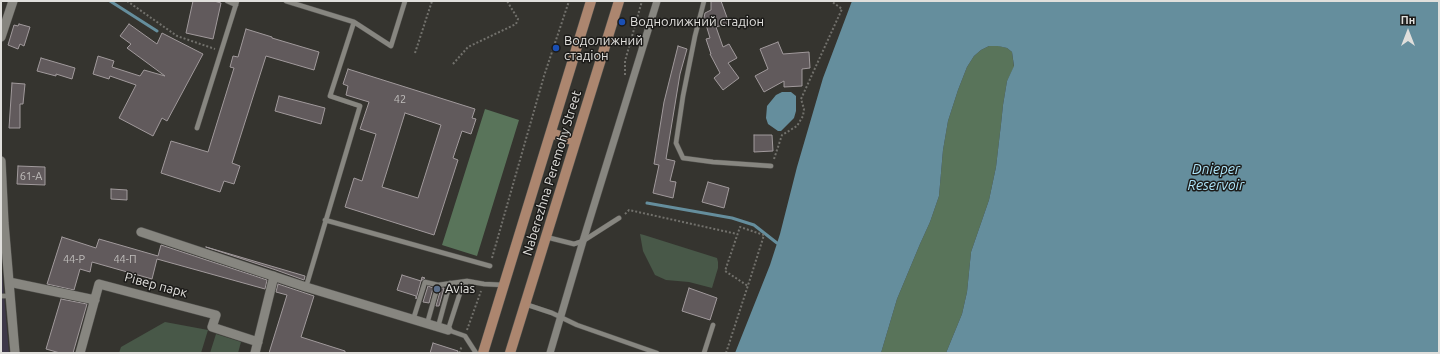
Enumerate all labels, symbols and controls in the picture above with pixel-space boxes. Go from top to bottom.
north arrow [1388,12,1428,52]
place label: Воднолижний стадіон [630,14,764,30]
text: Пн [1401,14,1415,26]
marker: Воднолижний стадіон [617,17,627,27]
place label: Водолижний стадіон [564,33,643,64]
marker: Водолижний стадіон [551,43,561,53]
street label: Naberezhna Peremohy Street [519,89,585,257]
house number: 42 [394,92,406,106]
water label: Dnieper Reservoir [1188,161,1244,194]
house number: 61-А [20,169,42,183]
house number: 44-Р [63,252,85,266]
house number: 44-П [113,252,137,266]
street label: Рівер парк [123,269,189,301]
place label: Avias [445,281,475,297]
marker: Avias [432,284,442,294]

